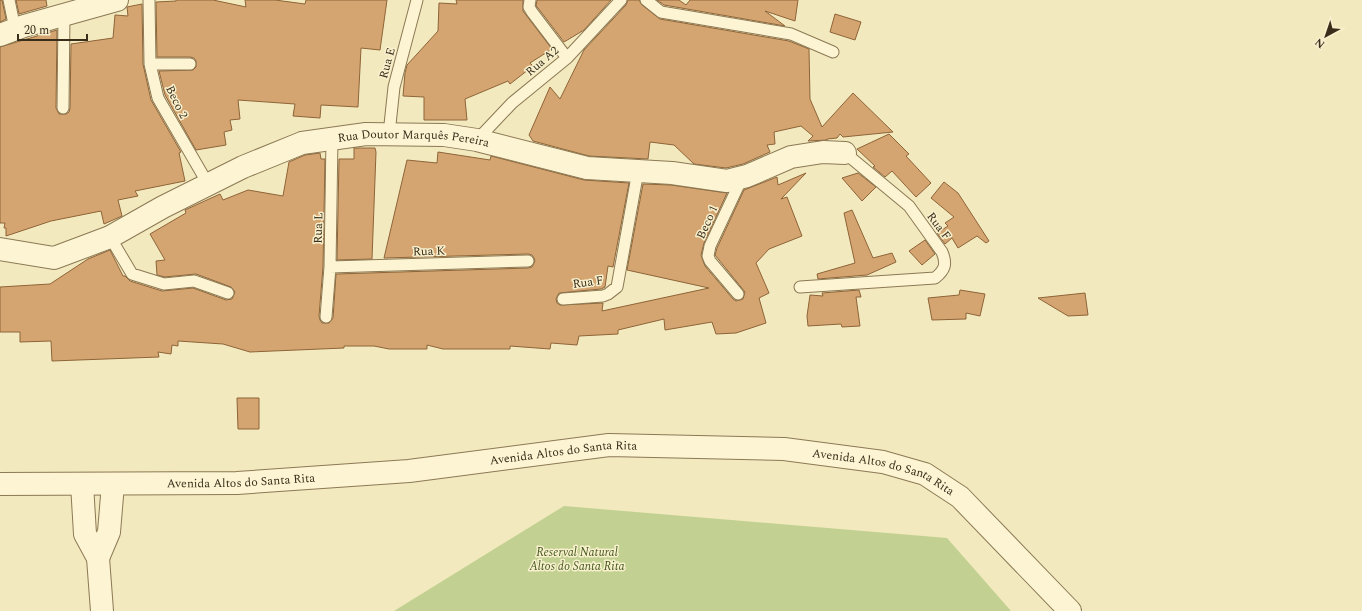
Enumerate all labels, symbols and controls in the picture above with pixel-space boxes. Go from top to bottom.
scale bar [18,16,87,42]
north arrow [1306,16,1346,56]
text: 20 m [24,21,49,40]
text: N [1311,34,1329,53]
street label: Rua A2 [521,42,563,81]
street label: Rua E [374,46,401,81]
street label: Beco 2 [160,82,193,122]
street label: Rua Doutor Marquês Pereira [337,124,492,153]
street label: Beco 1 [692,202,723,242]
street label: Rua F [922,208,955,244]
street label: Rua L [309,212,328,244]
street label: Rua K [413,241,446,262]
street label: Rua F [571,271,605,294]
street label: Avenida Altos do Santa Rita [489,436,637,470]
street label: Avenida Altos do Santa Rita [811,444,958,501]
street label: Avenida Altos do Santa Rita [167,469,316,493]
park label: Reserval Natural Altos do Santa Rita [528,543,625,576]

